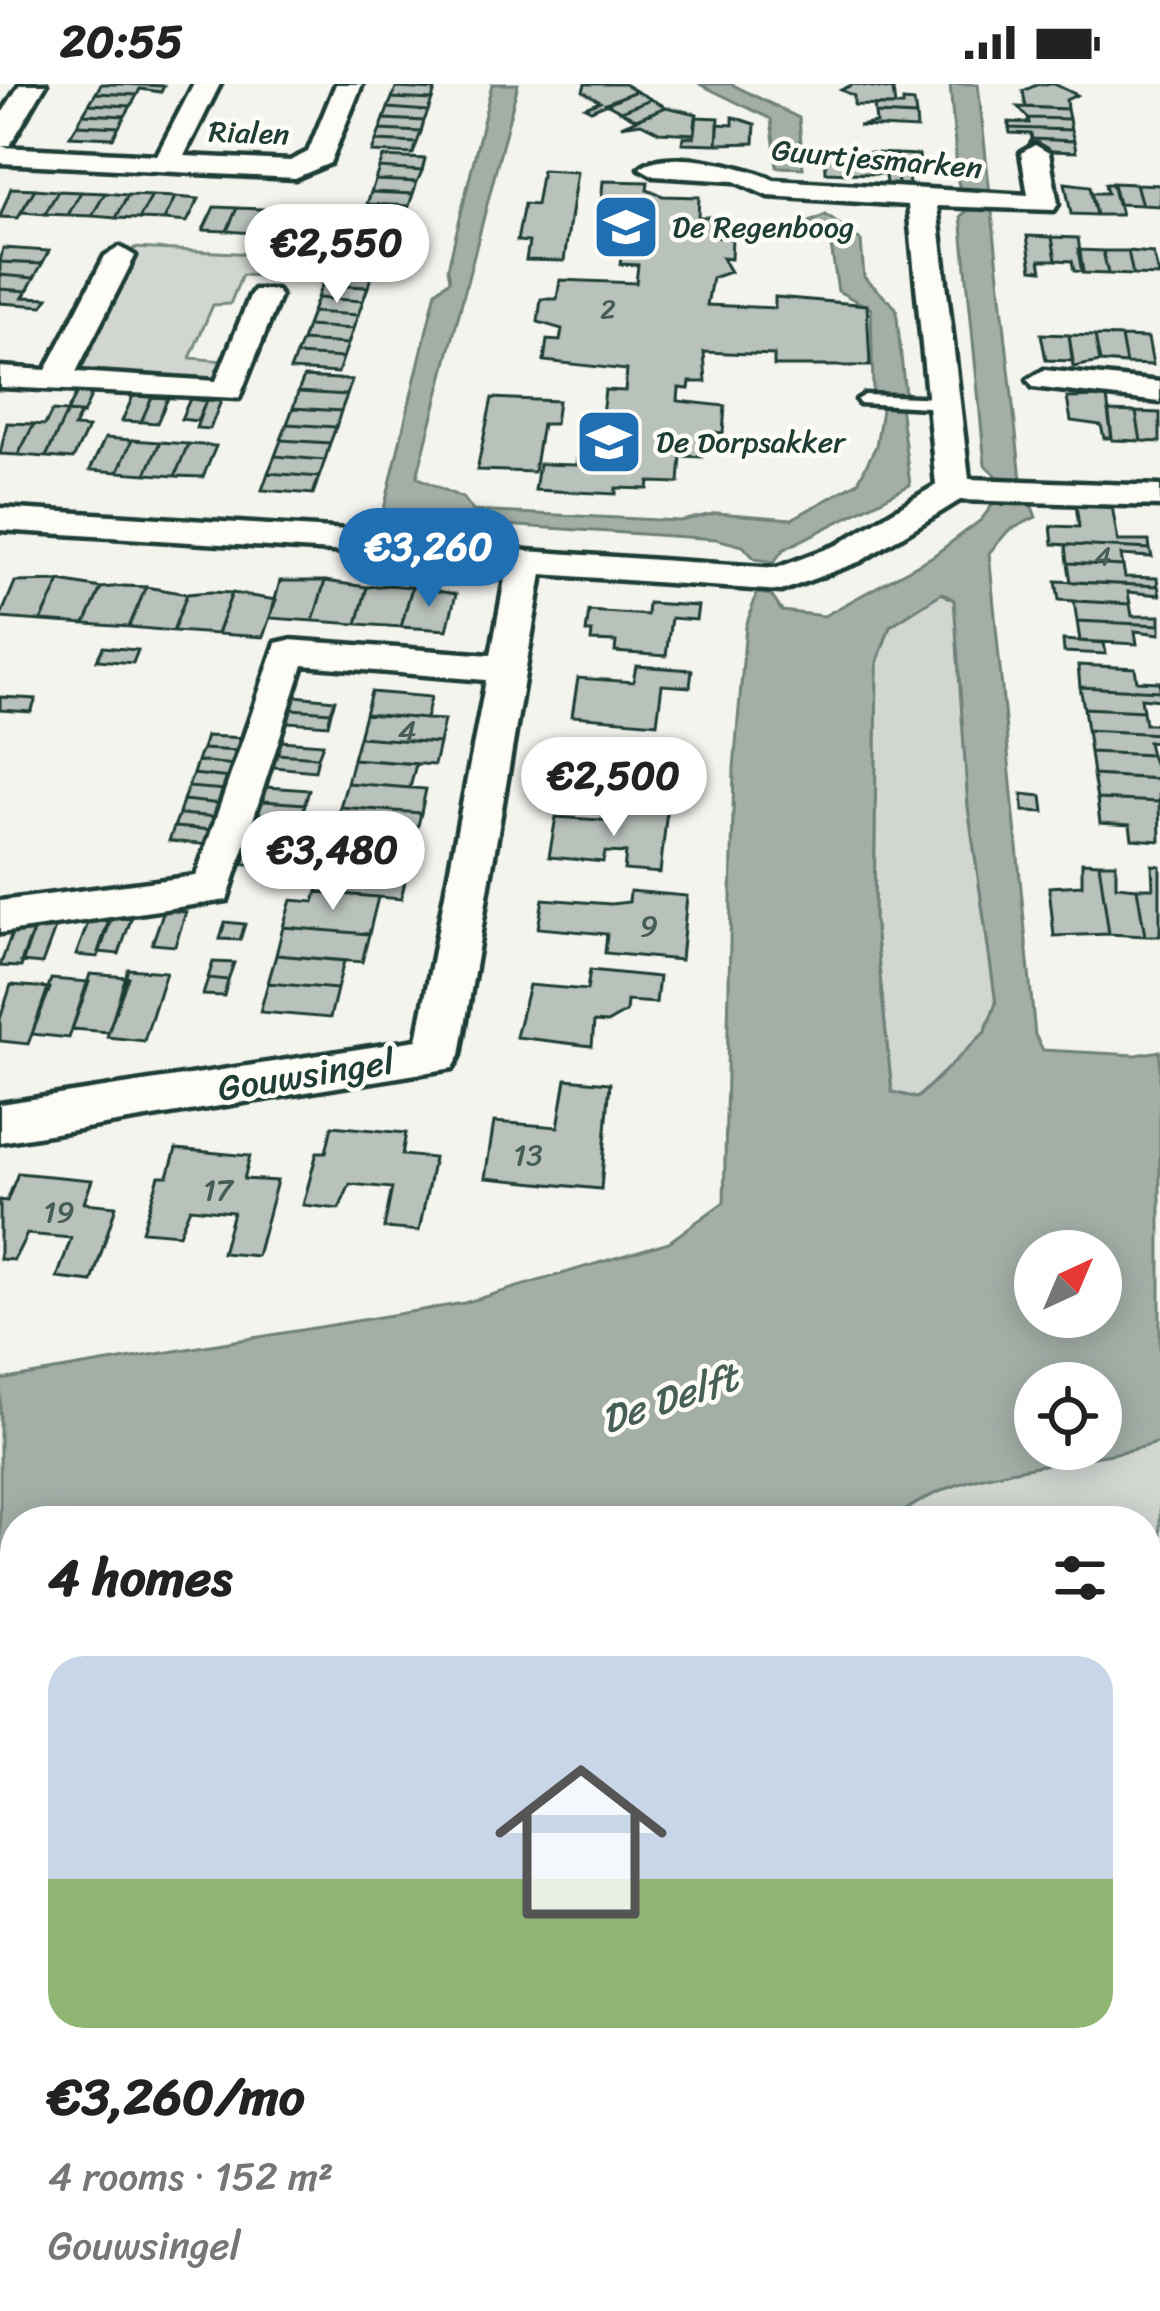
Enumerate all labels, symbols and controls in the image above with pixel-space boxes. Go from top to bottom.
text: 20:55 [60,2,183,82]
street label: Rialen [208,105,290,161]
street label: Guurtjesmarken [769,123,985,195]
school or university icon: De Regenboog [591,192,661,262]
place label: De Regenboog [672,200,854,254]
pin: €2,550 [239,204,435,306]
text: €2,550 [271,208,403,277]
house number: 2 [600,285,616,333]
school or university icon: De Dorpsakker [574,407,644,477]
place label: De Dorpsakker [656,415,847,469]
pin: €3,260 [331,508,527,610]
text: €3,260 [365,512,493,581]
house number: 4 [1095,532,1112,580]
house number: 4 [398,704,416,758]
pin: €2,500 [516,737,712,839]
text: €2,500 [548,741,680,810]
pin: €3,480 [235,811,431,913]
text: €3,480 [268,815,398,884]
house number: 9 [640,899,658,953]
street label: Gouwsingel [213,1029,400,1121]
house number: 13 [513,1128,543,1182]
house number: 17 [203,1163,235,1217]
house number: 19 [43,1185,75,1239]
north arrow [1014,1230,1122,1338]
map controls [1014,1230,1122,1470]
water label: De Delft [591,1341,752,1454]
button: locate [1014,1362,1122,1470]
text: 4 homes [48,1533,232,1623]
icon: filters [1047,1545,1113,1611]
icon: home [473,1734,689,1950]
text: €3,260/mo [48,2052,305,2142]
text: 4 rooms · 152 m² [48,2142,333,2211]
text: Gouwsingel [48,2211,241,2280]

